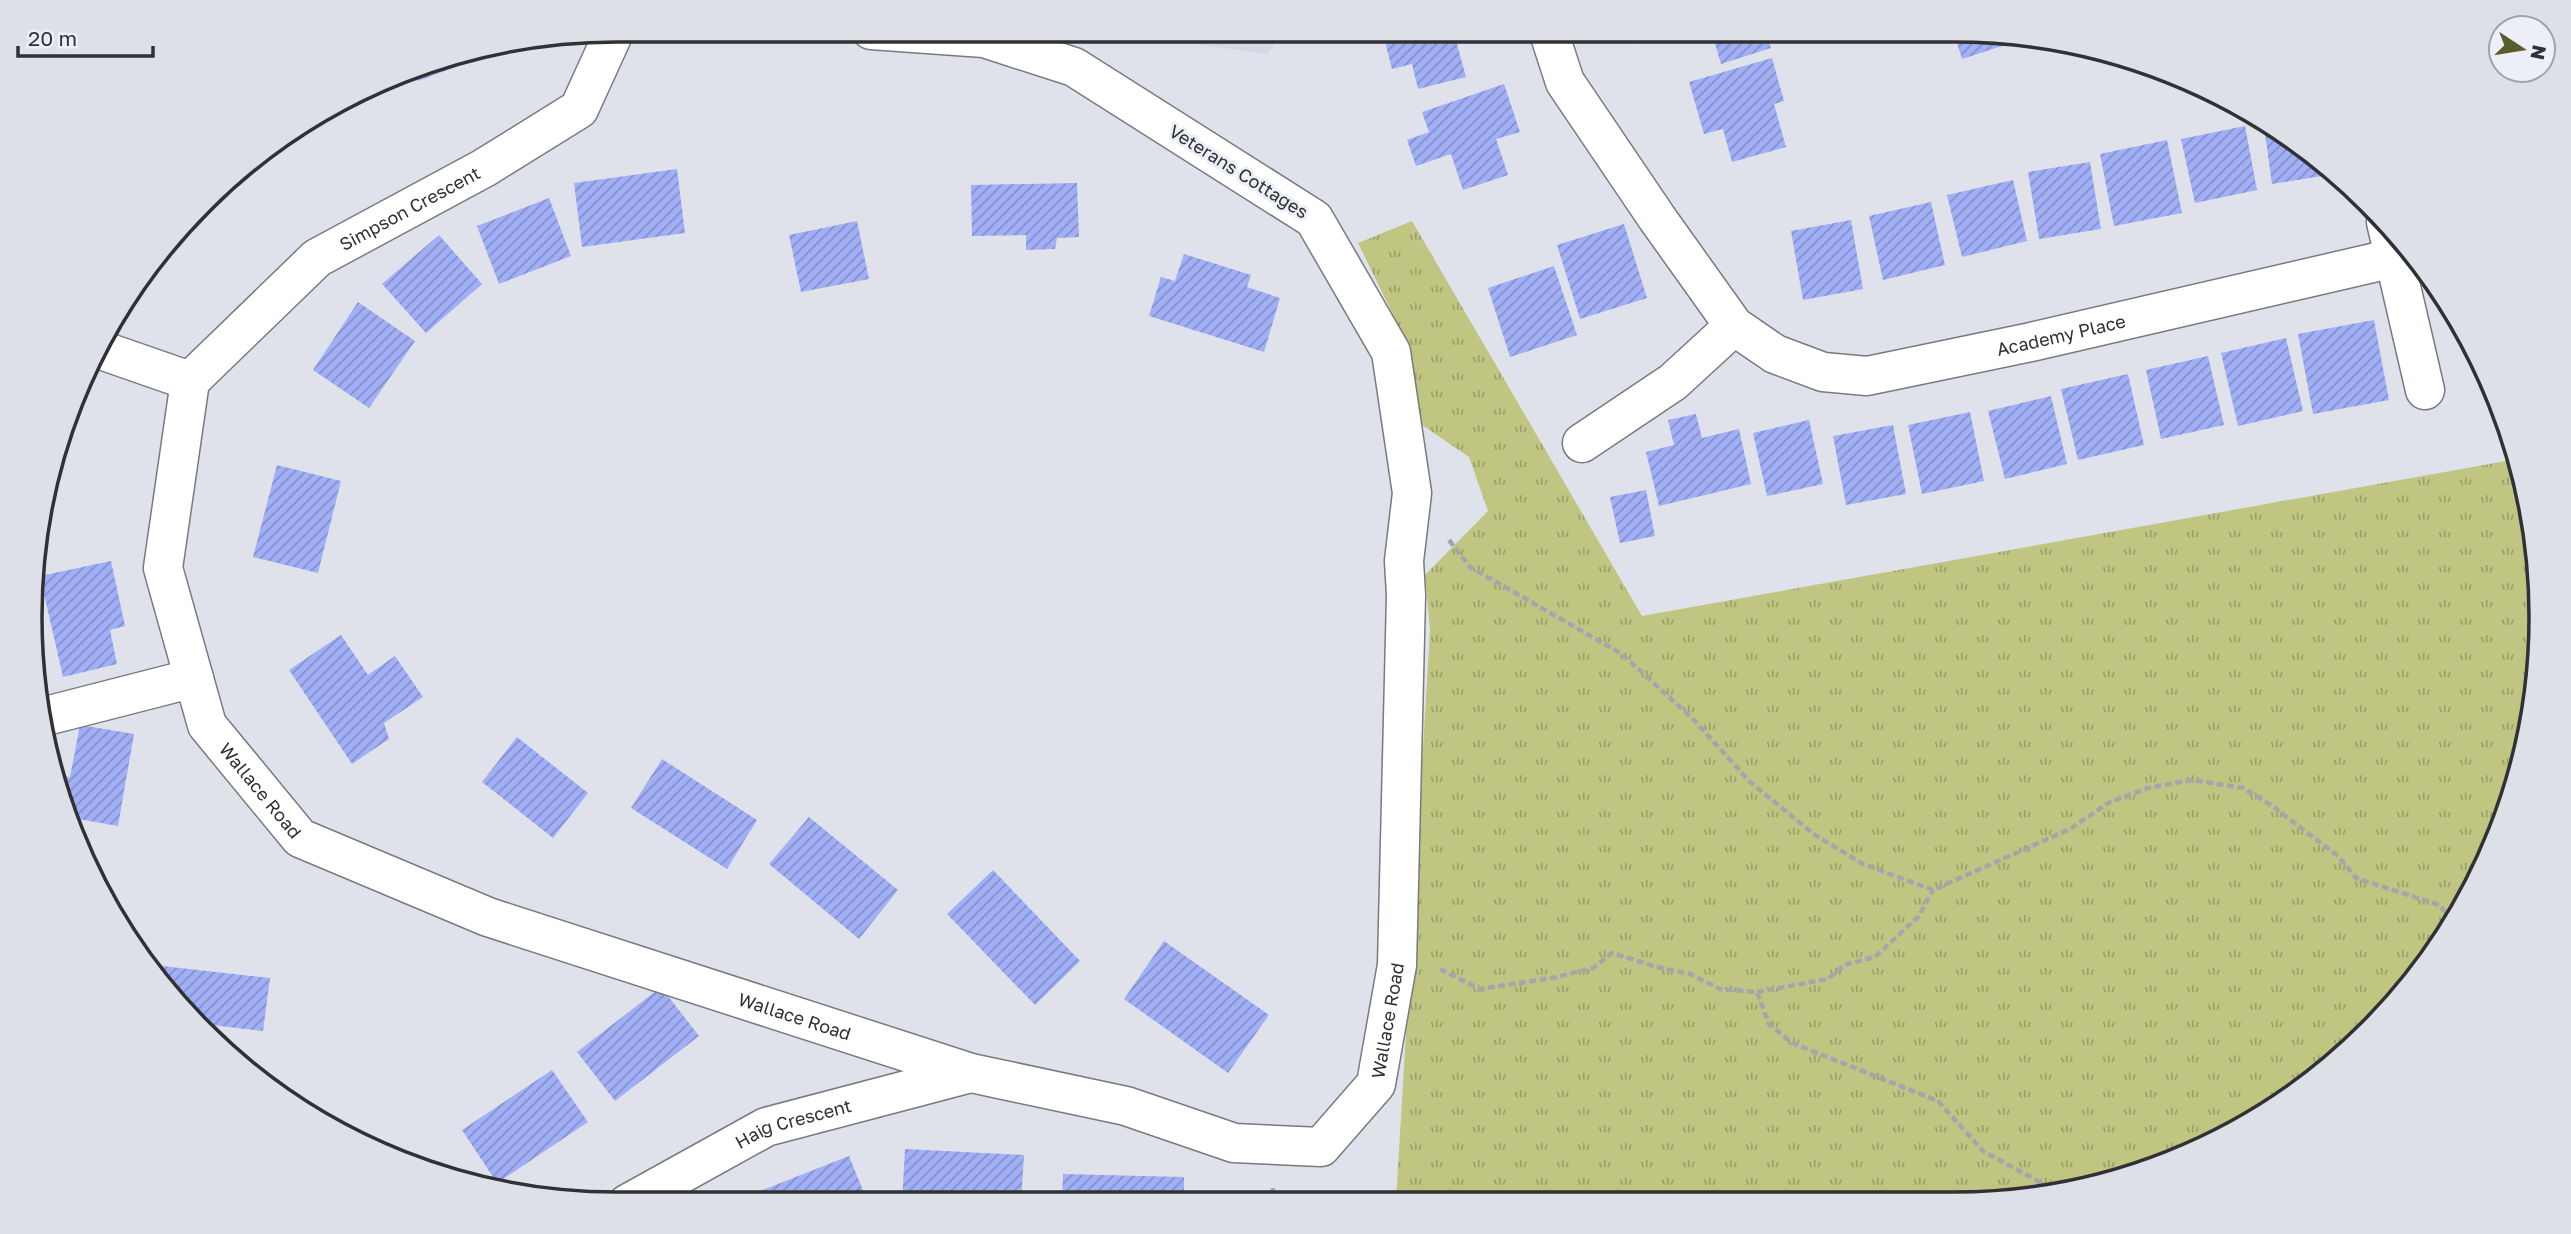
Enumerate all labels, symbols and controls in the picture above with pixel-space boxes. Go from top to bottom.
scale bar [18,14,152,58]
north arrow [2487,14,2557,84]
text: 20 m [28,25,77,51]
text: N [2526,43,2552,62]
street label: Veterans Cottages [1165,119,1313,223]
street label: Simpson Crescent [335,161,484,255]
street label: Academy Place [1995,309,2128,360]
street label: Wallace Road [215,738,307,843]
street label: Wallace Road [1366,961,1408,1080]
street label: Wallace Road [736,988,854,1045]
street label: Haig Crescent [731,1094,854,1153]

